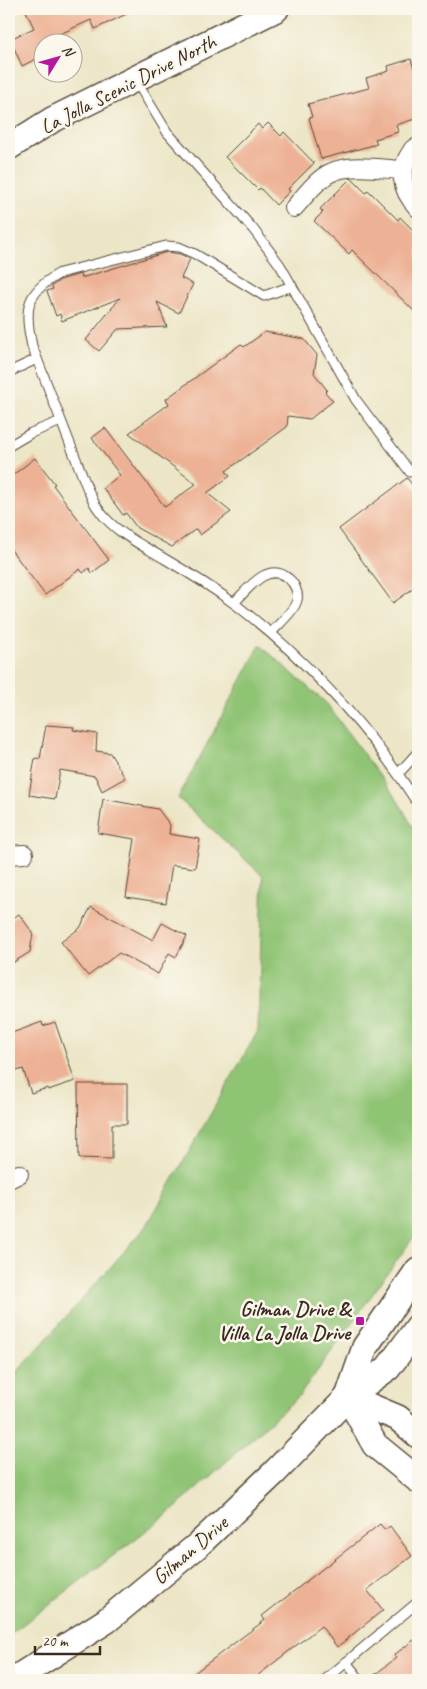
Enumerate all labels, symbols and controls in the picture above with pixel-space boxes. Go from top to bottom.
street label: La Jolla Scenic Drive North [36,29,220,139]
north arrow [32,32,82,82]
place label: Gilman Drive & Villa La Jolla Drive [218,1296,353,1346]
marker: Gilman Drive & Villa La Jolla Drive [354,1315,366,1327]
street label: Gilman Drive [147,1509,235,1590]
scale bar [35,1624,100,1656]
text: 20 m [42,1632,69,1651]

